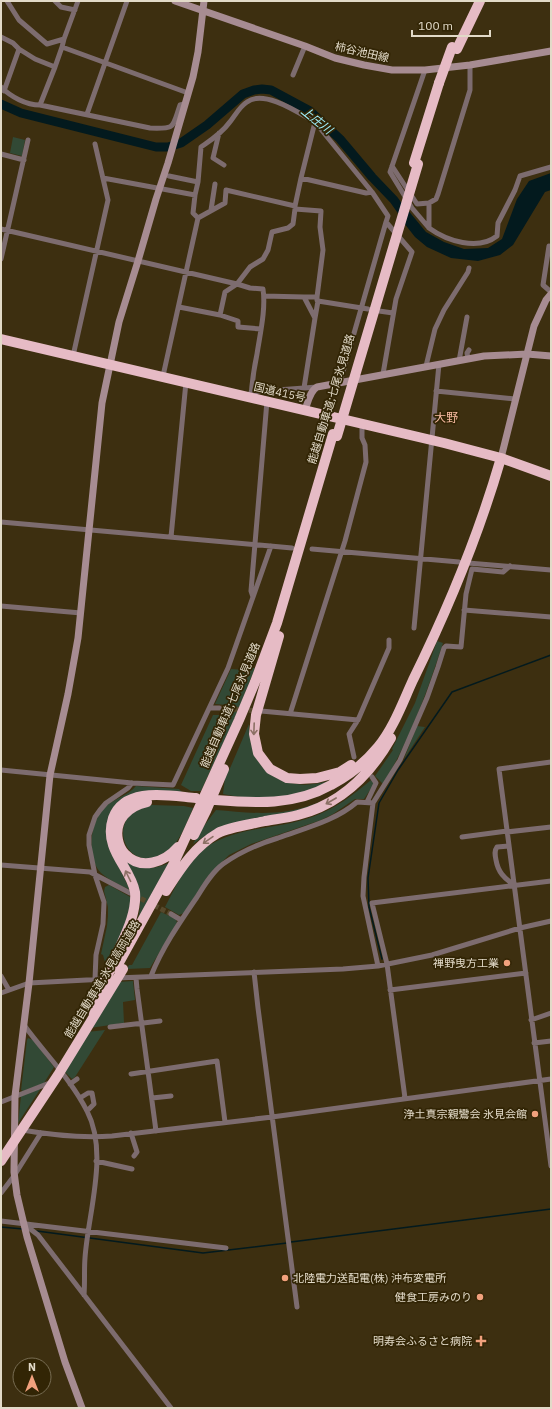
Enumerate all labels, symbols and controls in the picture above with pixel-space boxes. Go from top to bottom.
scale bar [412,12,490,38]
text: 100 m [418,18,453,33]
street label: 柿谷池田線 [334,39,390,65]
water label: 上庄川 [298,103,337,138]
street label: 能越自動車道;七尾氷見道路 [305,332,357,466]
street label: 国道415号 [253,379,307,405]
district label: 大野 [434,410,458,425]
street label: 能越自動車道;七尾氷見道路 [197,640,263,770]
one-way arrow [251,722,258,735]
one-way arrow [325,797,337,805]
one-way arrow [203,836,214,844]
one-way arrow [124,870,131,882]
street label: 能越自動車道;氷見高岡道路 [61,917,143,1041]
place label: 禅野曳方工業 [433,956,499,970]
marker: 禅野曳方工業 [502,958,512,968]
place label: 浄土真宗親鸞会 氷見会館 [403,1107,527,1121]
marker: 浄土真宗親鸞会 氷見会館 [530,1109,540,1119]
place label: 北陸電力送配電(株) 沖布変電所 [293,1271,447,1285]
marker: 北陸電力送配電(株) 沖布変電所 [280,1273,290,1283]
place label: 健食工房みのり [395,1290,472,1304]
marker: 健食工房みのり [475,1292,485,1302]
place label: 明寿会ふるさと病院 [373,1334,472,1348]
marker: 明寿会ふるさと病院 [475,1335,487,1347]
north arrow [12,1357,52,1397]
text: N [28,1360,36,1374]

